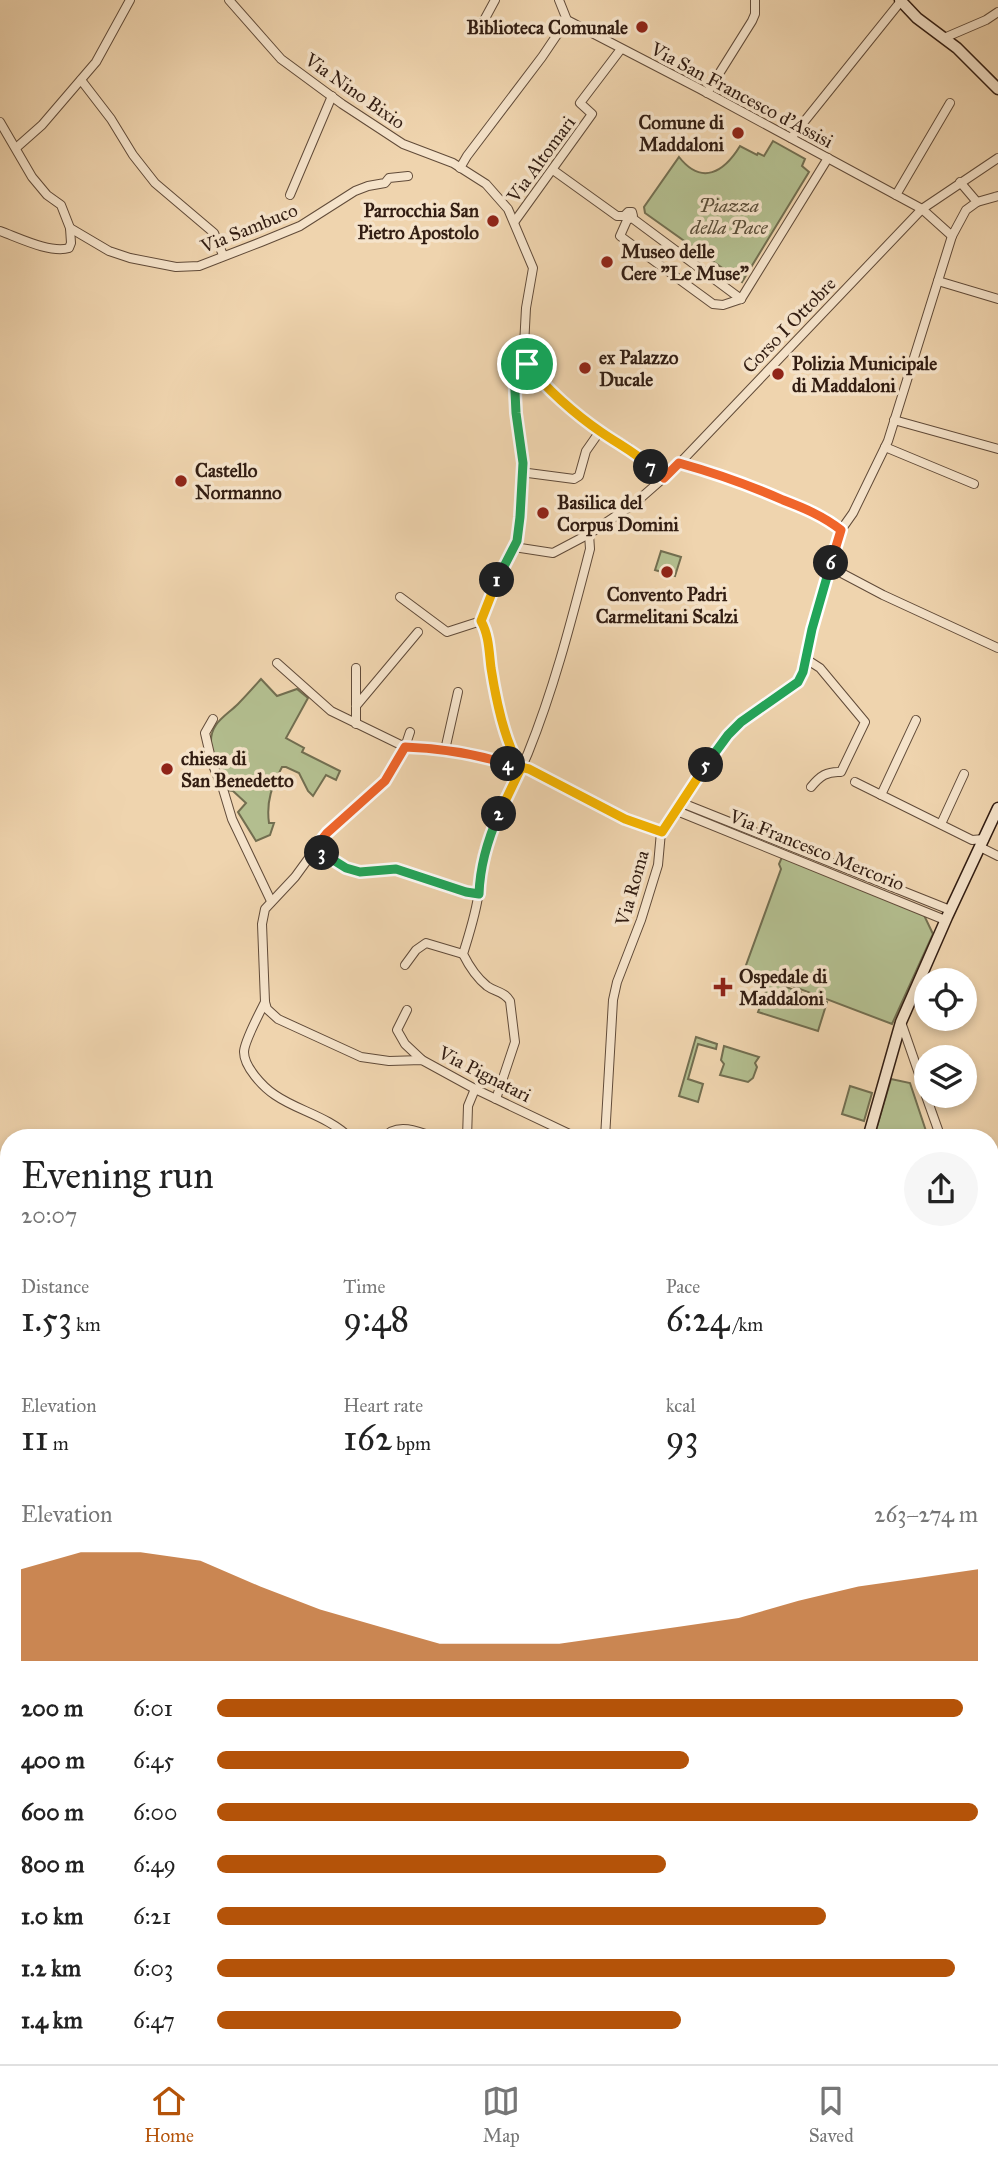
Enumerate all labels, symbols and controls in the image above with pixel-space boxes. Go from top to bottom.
place label: Biblioteca Comunale [467,16,628,39]
marker: Biblioteca Comunale [634,19,650,35]
street label: Via San Francesco d'Assisi [646,37,837,153]
street label: Via Nino Bixio [300,47,410,134]
street label: Via Altomari [501,111,580,207]
place label: Comune di Maddaloni [638,111,725,156]
marker: Comune di Maddaloni [730,125,746,141]
park label: Piazza della Pace [689,194,769,239]
street label: Via Sambuco [196,198,301,258]
place label: Parrocchia San Pietro Apostolo [357,199,480,245]
marker: Parrocchia San Pietro Apostolo [485,213,501,229]
place label: Museo delle Cere "Le Muse" [621,240,749,285]
marker: Museo delle Cere "Le Muse" [599,254,615,270]
street label: Corso I Ottobre [738,272,841,378]
pin [497,334,557,394]
icon: arrive [508,345,546,383]
place label: ex Palazzo Ducale [599,346,679,391]
place label: Polizia Municipale di Maddaloni [792,352,937,397]
marker: ex Palazzo Ducale [577,360,593,376]
marker: Polizia Municipale di Maddaloni [770,366,786,382]
pin: 7 [634,449,668,484]
text: 7 [645,455,656,478]
place label: Castello Normanno [195,459,282,504]
marker: Castello Normanno [173,473,189,489]
place label: Basilica del Corpus Domini [557,491,680,537]
marker: Basilica del Corpus Domini [535,505,551,521]
pin: 6 [814,546,848,580]
text: 6 [826,551,835,574]
pin: 1 [480,562,514,598]
marker: Convento Padri Carmelitani Scalzi [659,564,675,580]
text: 1 [493,568,500,591]
place label: Convento Padri Carmelitani Scalzi [596,583,739,628]
pin: 4 [490,746,526,782]
place label: chiesa di San Benedetto [181,747,294,792]
pin: 5 [688,748,724,782]
text: 4 [502,752,513,775]
text: 5 [701,753,710,776]
marker: chiesa di San Benedetto [159,761,175,777]
pin: 2 [482,796,516,832]
text: 2 [494,802,503,825]
street label: Via Francesco Mercorio [725,804,908,896]
pin: 3 [304,836,340,870]
text: 3 [318,841,325,864]
street label: Via Roma [610,847,654,929]
place label: Ospedale di Maddaloni [739,965,828,1010]
map controls [914,968,977,1108]
button: locate [914,968,977,1031]
marker: Ospedale di Maddaloni [713,977,733,997]
street label: Via Pignatari [433,1040,535,1108]
button: layers [914,1045,977,1108]
text: Evening run [21,1152,214,1198]
button: share [904,1152,978,1226]
text: 20:07 [21,1201,77,1229]
text: Distance [21,1275,89,1298]
text: Time [343,1275,385,1298]
text: Pace [666,1275,700,1298]
text: 1.53 [21,1298,72,1341]
text: 9:48 [343,1298,409,1341]
text: 6:24 [666,1298,729,1341]
text: km [72,1313,101,1336]
text: /km [729,1313,763,1336]
text: Elevation [21,1394,96,1417]
text: Heart rate [343,1394,423,1417]
text: kcal [666,1394,696,1417]
text: 11 [21,1417,49,1460]
text: 162 [343,1417,392,1460]
text: 93 [666,1417,698,1460]
text: m [49,1432,69,1455]
text: bpm [392,1432,431,1455]
text: Elevation [21,1500,112,1528]
text: 263–274 m [874,1500,978,1528]
text: 200 m [21,1694,83,1722]
text: 6:01 [133,1694,173,1722]
text: 400 m [21,1746,85,1774]
text: 6:45 [133,1746,174,1774]
text: 600 m [21,1798,84,1826]
text: 6:00 [133,1798,177,1826]
text: 800 m [21,1850,84,1878]
text: 6:49 [133,1850,176,1878]
text: 1.0 km [21,1902,83,1930]
text: 6:21 [133,1902,171,1930]
text: 1.2 km [21,1954,81,1982]
text: 6:03 [133,1954,173,1982]
text: 1.4 km [21,2006,83,2034]
text: 6:47 [133,2006,175,2034]
tab: Home [144,2082,194,2147]
tab: Map [482,2082,520,2147]
tab: Saved [809,2082,854,2147]

